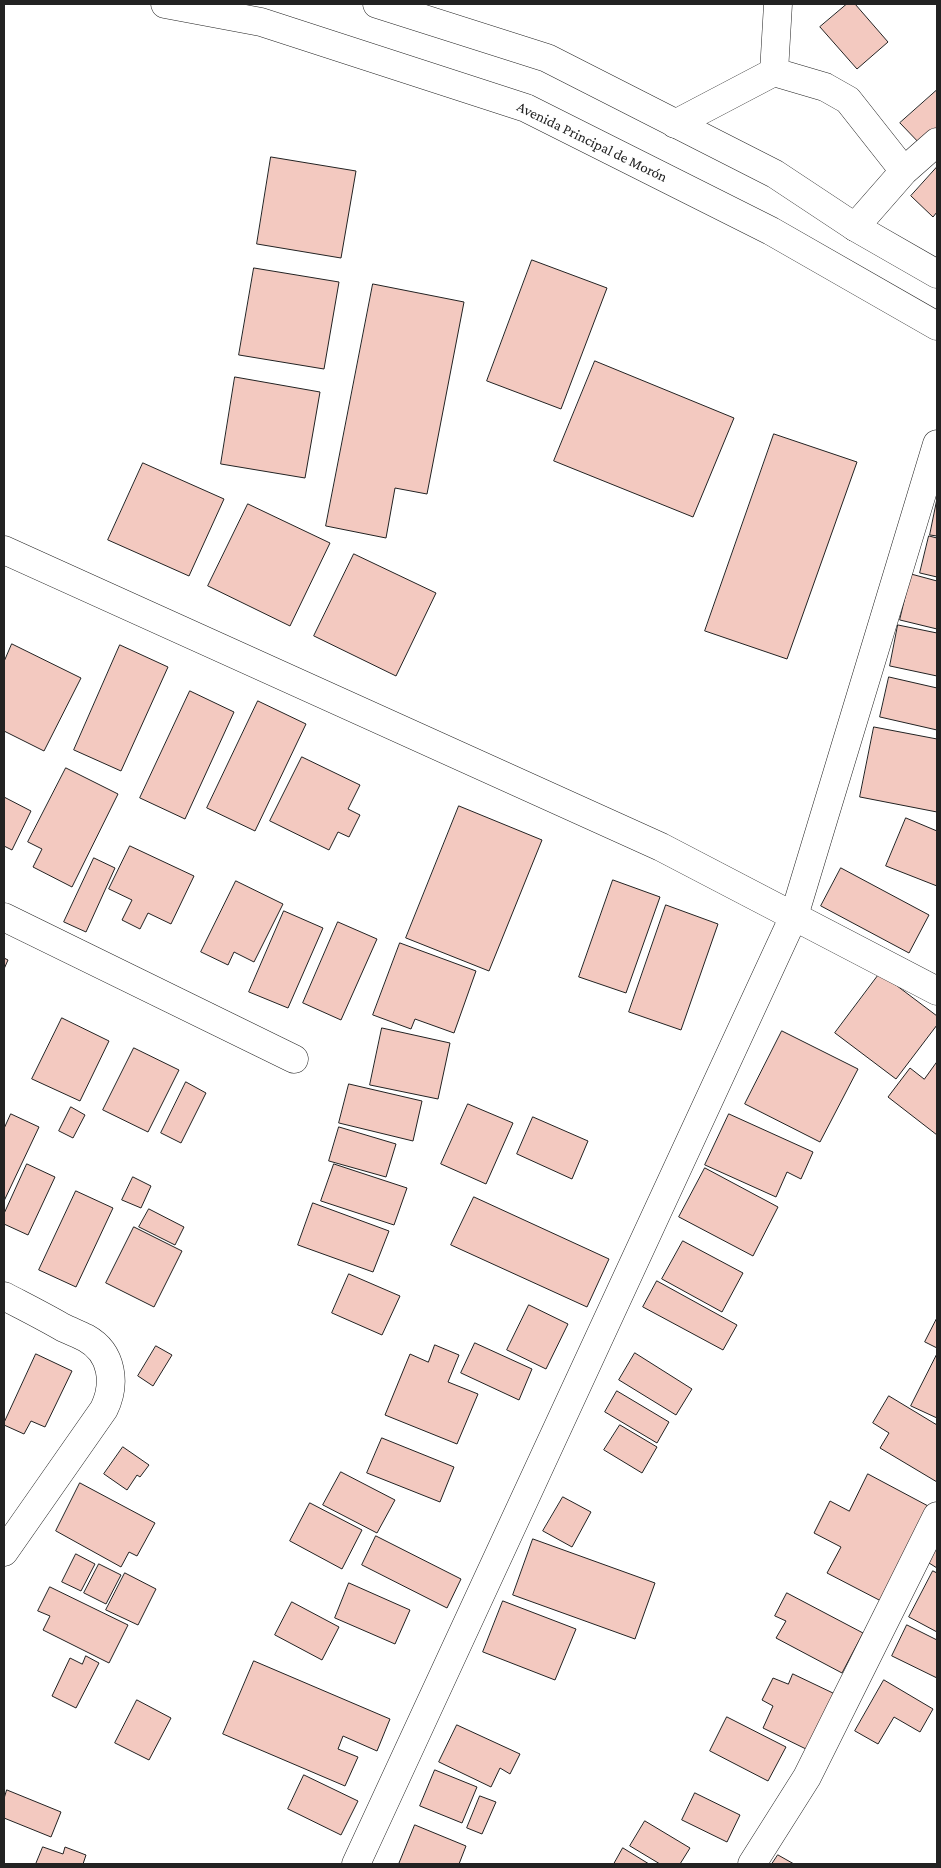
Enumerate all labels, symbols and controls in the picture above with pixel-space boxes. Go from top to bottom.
street label: Avenida Principal de Morón [514,98,670,186]

